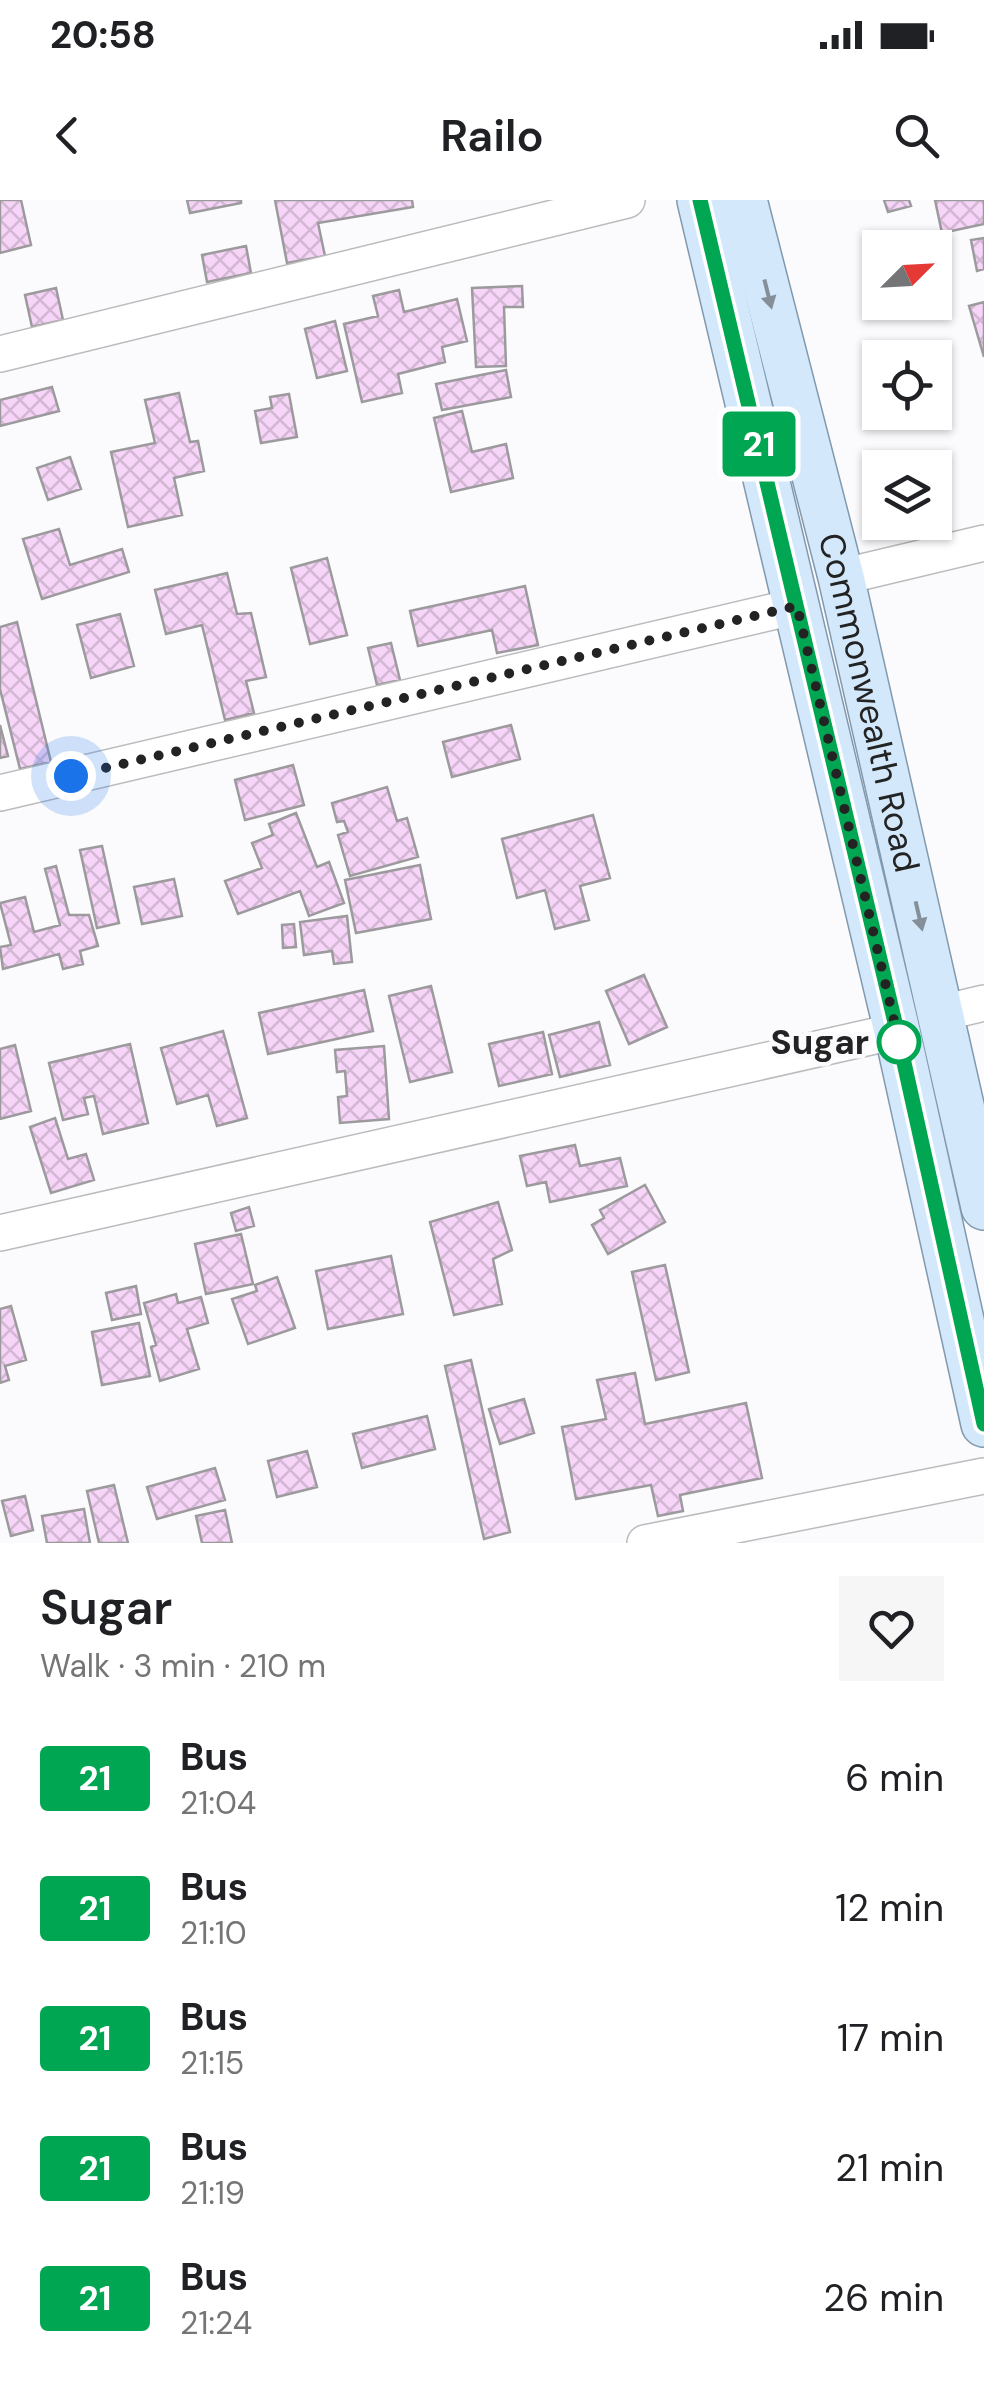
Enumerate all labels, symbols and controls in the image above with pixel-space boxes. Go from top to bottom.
text: 20:58 [50,10,156,60]
text: Railo [440,106,544,165]
icon: back [40,108,95,163]
icon: search [889,108,944,163]
north arrow [862,230,952,320]
map controls [862,230,952,540]
one-way arrow [761,279,777,310]
button: locate [862,340,952,430]
line badge: 21 [714,412,804,476]
text: 21 [743,421,775,467]
button: layers [862,450,952,540]
street label: Commonwealth Road [808,528,930,877]
your location [46,751,96,801]
one-way arrow [912,901,927,932]
place label: Sugar [771,1019,869,1065]
marker: Sugar [878,1021,920,1063]
text: Sugar [40,1576,172,1639]
button: heart [839,1576,944,1681]
text: Walk · 3 min · 210 m [40,1645,326,1687]
text: Bus [180,1732,248,1782]
text: 6 min [845,1753,944,1803]
text: 21 [79,1755,111,1801]
text: 21:04 [180,1782,256,1824]
text: Bus [180,1862,248,1912]
text: 12 min [835,1883,944,1933]
text: 21 [79,1885,111,1931]
text: 21:10 [180,1912,247,1954]
text: Bus [180,1992,248,2042]
text: 17 min [837,2013,944,2063]
text: 21 [79,2015,111,2061]
text: 21:15 [180,2042,244,2084]
text: Bus [180,2122,248,2172]
text: 21 min [835,2143,944,2193]
text: 21 [79,2145,111,2191]
text: 21:19 [180,2172,245,2214]
text: Bus [180,2252,248,2302]
text: 26 min [823,2273,944,2323]
text: 21 [79,2275,111,2321]
text: 21:24 [180,2302,252,2344]

